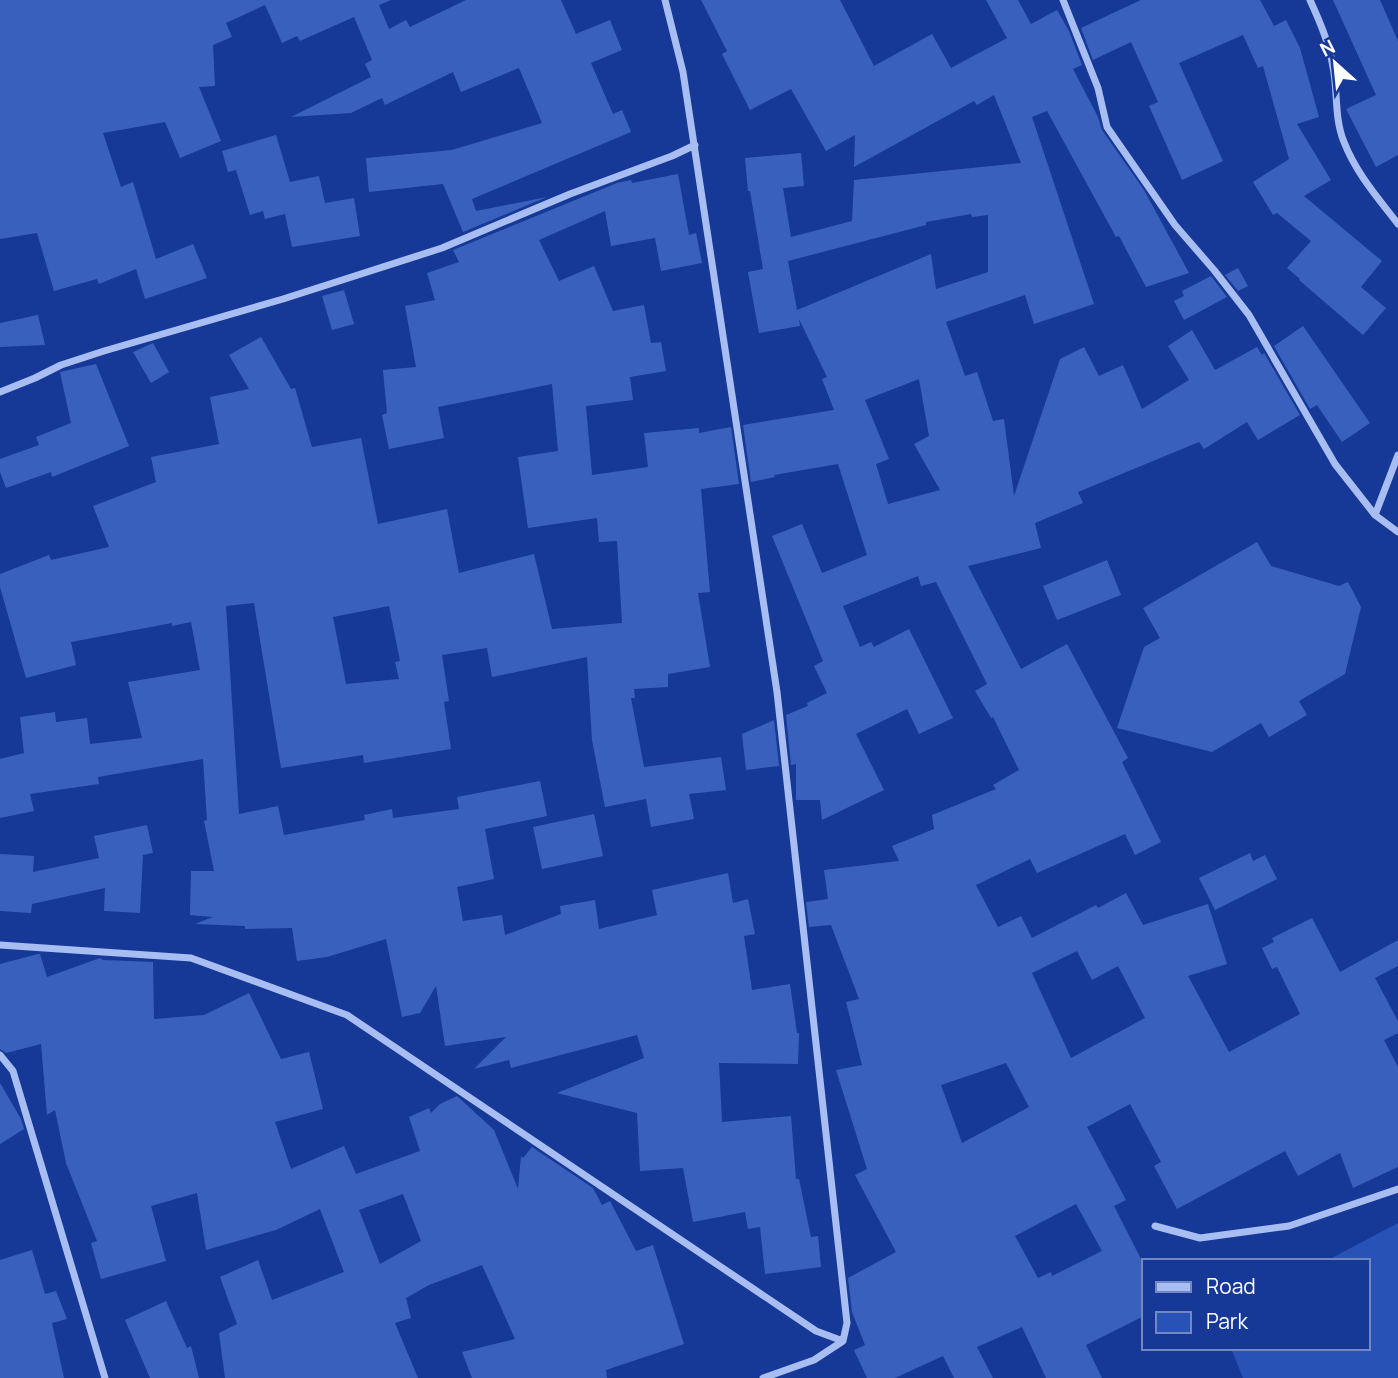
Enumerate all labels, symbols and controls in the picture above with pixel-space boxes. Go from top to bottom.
north arrow [1300,28,1370,98]
text: N [1315,33,1339,63]
legend [1142,1259,1370,1350]
text: Road [1206,1272,1256,1300]
text: Park [1206,1307,1248,1335]

